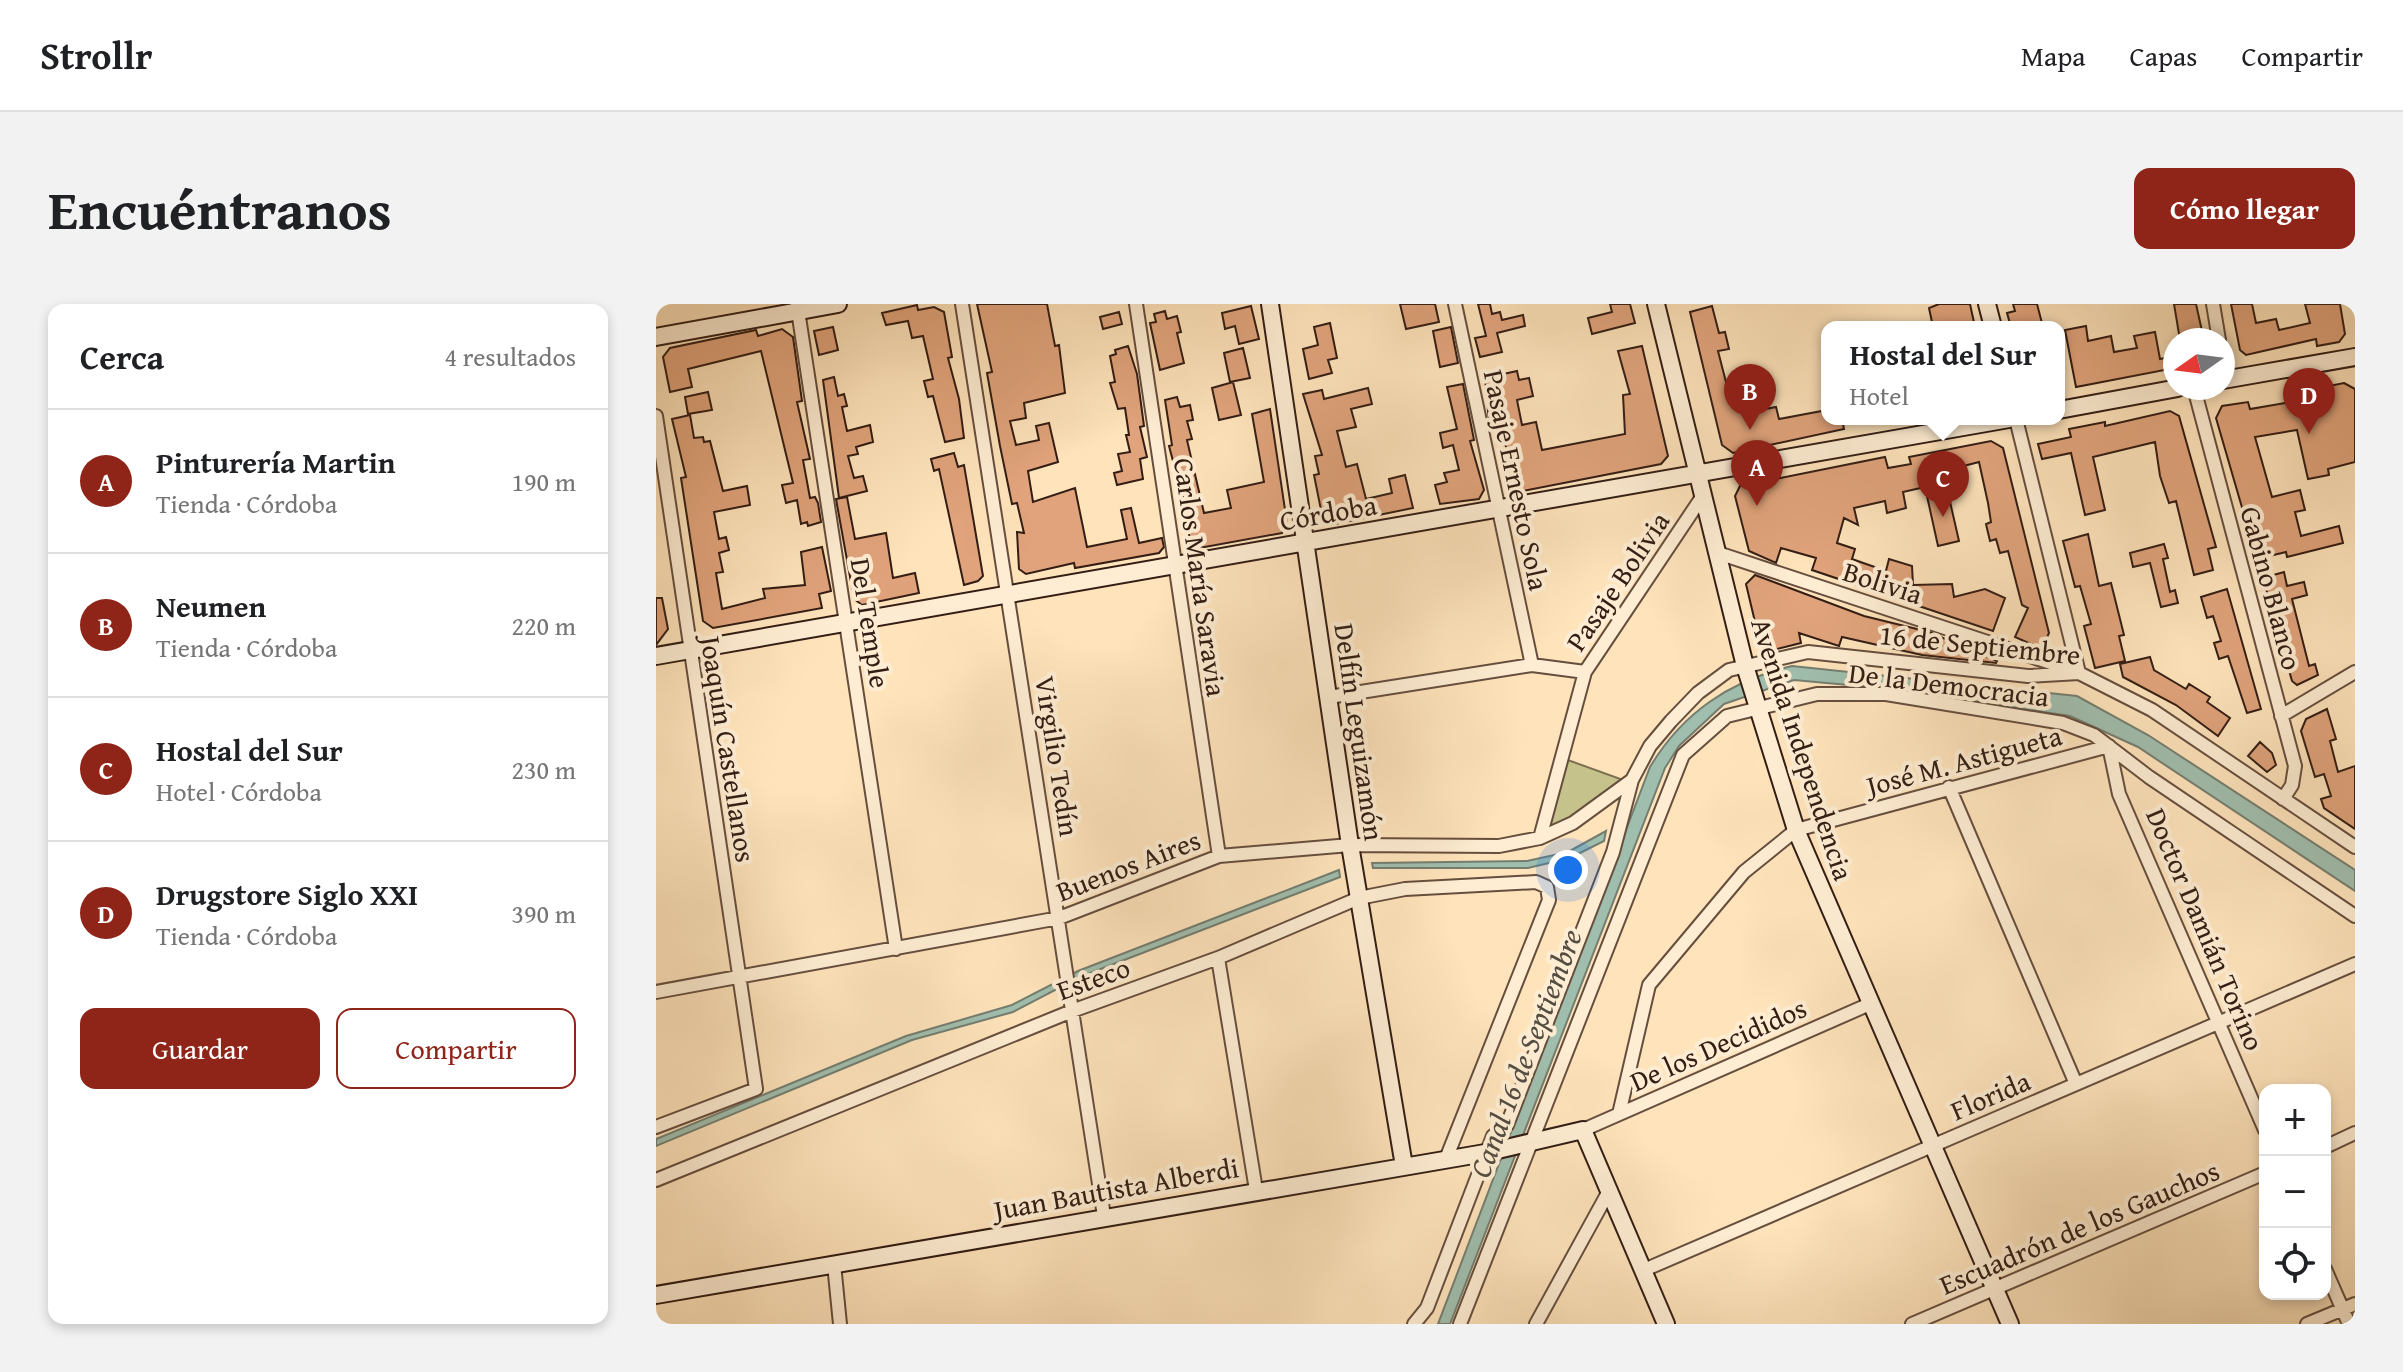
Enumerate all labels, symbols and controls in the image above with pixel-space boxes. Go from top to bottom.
text: Strollr [40,27,152,83]
text: Mapa [2021,35,2086,76]
text: Capas [2130,35,2197,76]
text: Compartir [2241,35,2363,76]
text: Encuéntranos [48,167,392,250]
button: Cómo llegar [2134,168,2355,249]
popup [1821,321,2065,425]
north arrow [2163,328,2235,400]
text: Cerca [80,332,164,381]
text: Hostal del Sur [1850,332,2036,376]
text: 4 resultados [445,337,576,376]
pin: B [1724,364,1776,430]
street label: Pasaje Ernesto Sola [1474,366,1561,595]
pin: D [2283,368,2335,434]
text: Hotel [1850,376,1909,415]
text: Pinturería Martin [156,440,396,484]
pin: A [1731,440,1783,506]
pin: C [1917,451,1969,517]
street label: Carlos María Saravia [1164,455,1238,700]
text: A [98,462,114,501]
text: 190 m [511,462,576,501]
street label: Córdoba [1276,483,1380,541]
text: Tienda · Córdoba [156,484,337,523]
street label: Pasaje Bolivia [1555,502,1679,659]
street label: Gabino Blanco [2231,502,2313,674]
street label: Bolivia [1838,550,1929,614]
street label: Del Temple [841,555,901,691]
text: Neumen [156,584,266,628]
text: B [98,606,114,645]
text: 220 m [511,606,576,645]
street label: Avenida Independencia [1741,613,1865,886]
street label: 16 de Septiembre [1878,613,2082,675]
street label: Delfín Leguizamón [1324,621,1396,843]
text: Tienda · Córdoba [156,628,337,667]
street label: Joaquín Castellanos [690,630,767,865]
street label: De la Democracia [1847,651,2052,717]
street label: Virgilio Tedín [1025,673,1091,839]
street label: José M. Astigueta [1859,714,2067,807]
text: Hostal del Sur [156,728,343,772]
text: C [99,750,113,789]
text: 230 m [511,750,576,789]
text: Hotel · Córdoba [156,772,322,811]
street label: Doctor Damián Torino [2136,801,2276,1057]
street label: Buenos Aires [1050,819,1206,911]
your location [1548,850,1588,890]
text: Drugstore Siglo XXI [156,872,418,916]
text: D [98,894,114,933]
text: 390 m [511,894,576,933]
text: Tienda · Córdoba [156,916,337,955]
water label: Canal 16 de Septiembre [1457,922,1593,1184]
street label: Esteco [1051,946,1135,1010]
street label: De los Decididos [1623,987,1813,1101]
button: Guardar [80,1008,320,1089]
button: Compartir [336,1008,576,1089]
street label: Florida [1944,1060,2037,1130]
map controls [2259,1084,2331,1300]
button: + [2259,1084,2331,1156]
street label: Juan Bautista Alberdi [987,1146,1242,1230]
street label: Escuadrón de los Gauchos [1933,1149,2225,1305]
button: − [2259,1156,2331,1228]
button: locate [2259,1228,2331,1300]

